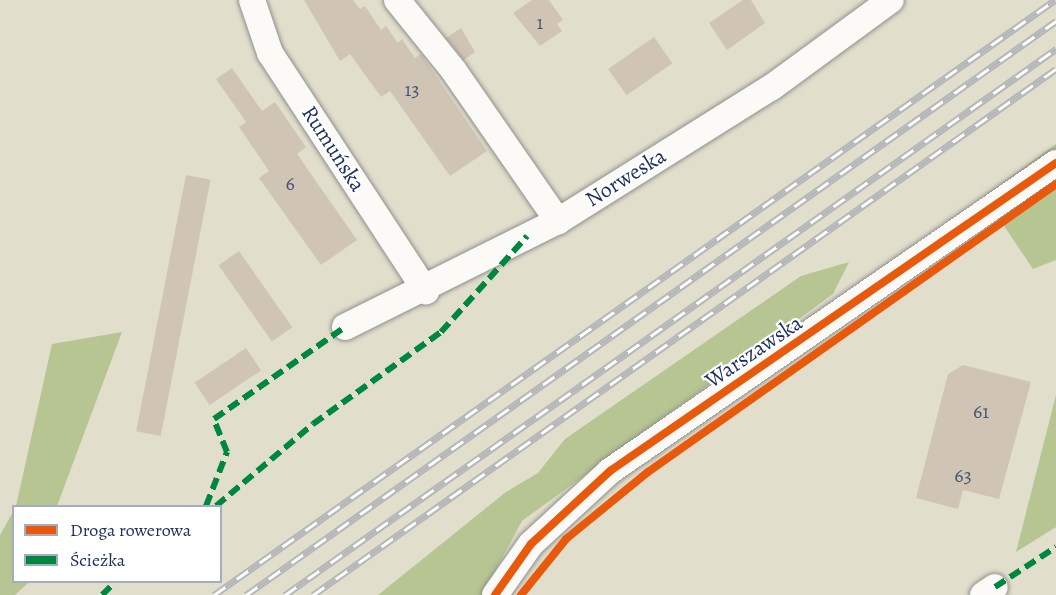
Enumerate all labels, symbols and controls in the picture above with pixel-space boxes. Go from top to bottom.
house number: 1 [537,10,543,34]
house number: 13 [404,77,420,101]
street label: Rumuńska [296,101,370,197]
street label: Norweska [581,143,671,213]
house number: 6 [285,171,295,195]
street label: Warszawska [700,310,808,394]
house number: 61 [973,399,989,423]
house number: 63 [954,463,972,487]
legend [12,505,222,583]
text: Droga rowerowa [70,518,191,542]
text: Ścieżka [70,548,125,572]

